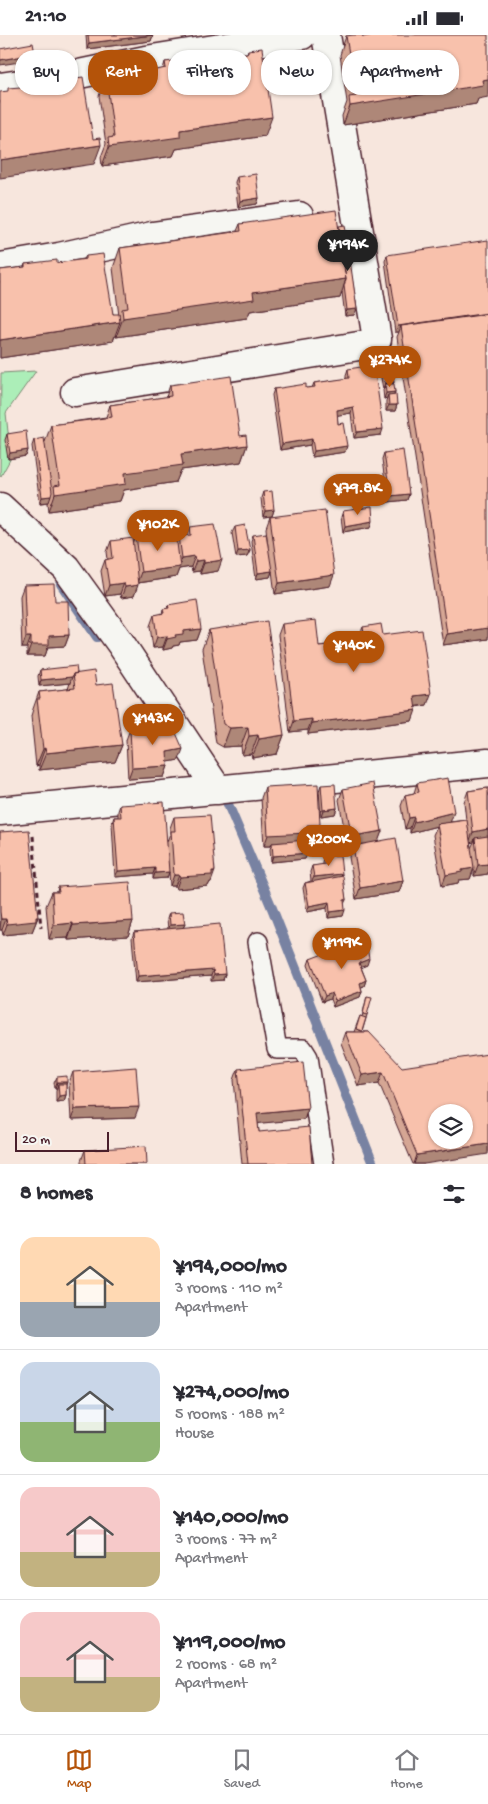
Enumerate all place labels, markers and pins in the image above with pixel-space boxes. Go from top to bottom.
pin: ¥194K [313,229,383,272]
pin: ¥274K [355,345,425,388]
pin: ¥79.8K [317,473,399,516]
pin: ¥102K [123,509,193,552]
pin: ¥140K [319,631,389,673]
pin: ¥143K [118,703,188,746]
pin: ¥200K [294,825,364,867]
pin: ¥119K [307,927,377,970]

